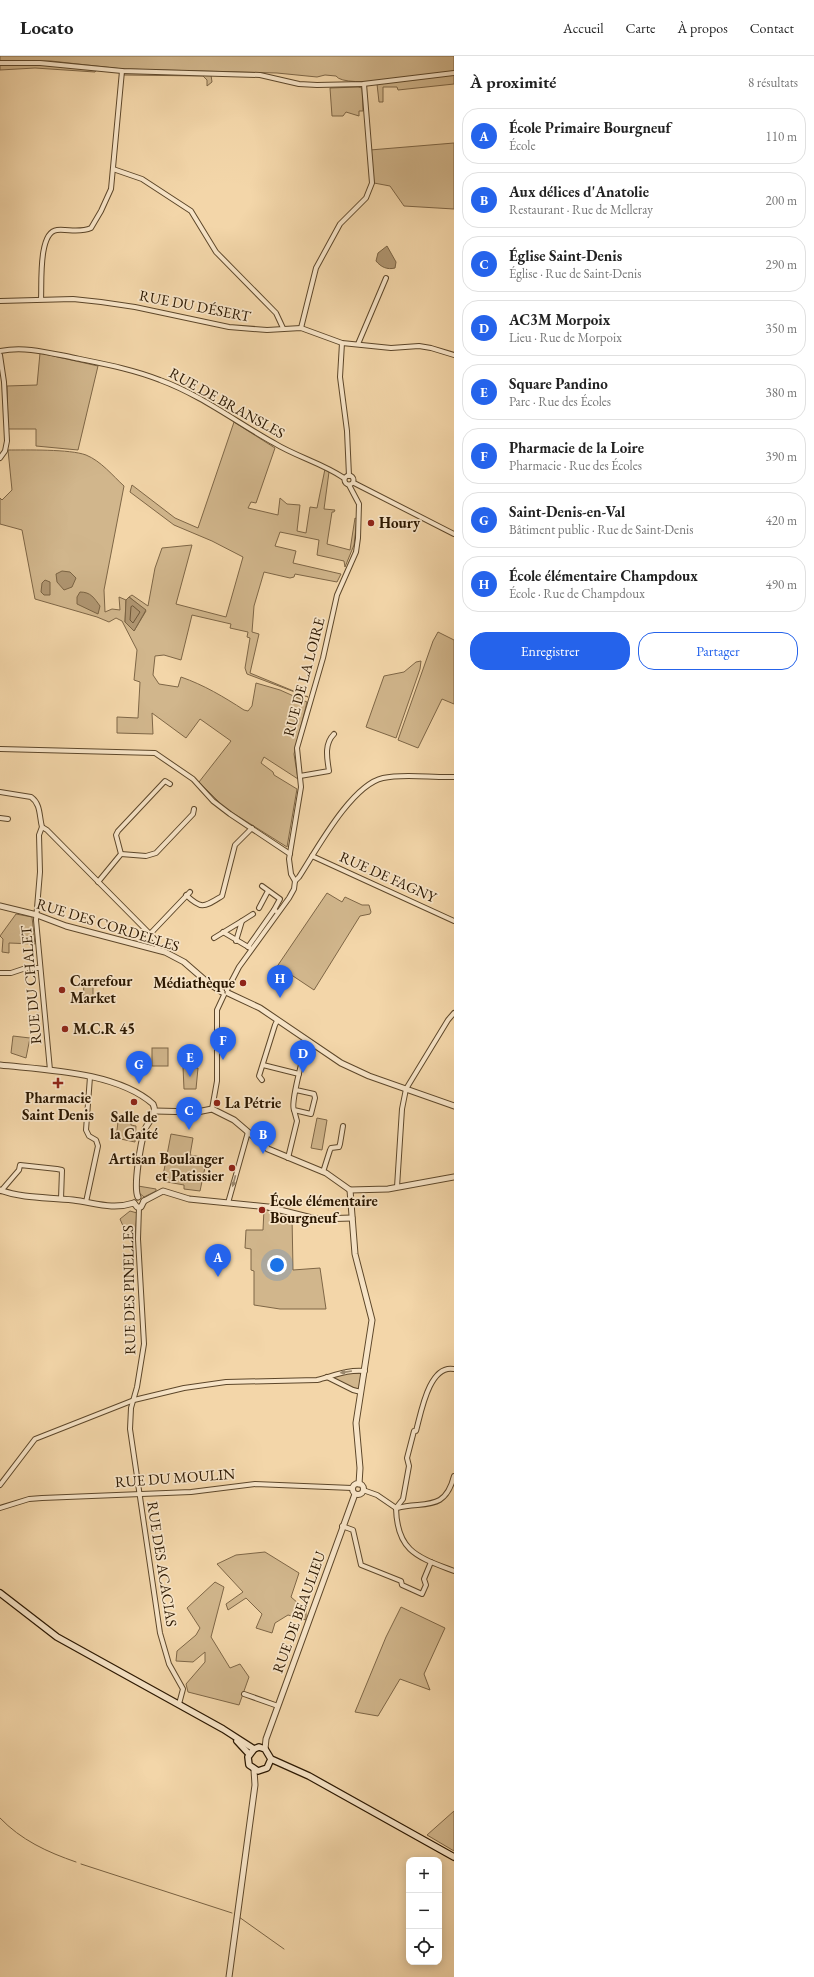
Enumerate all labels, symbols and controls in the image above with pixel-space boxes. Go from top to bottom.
text: Locato [20,15,74,40]
text: Accueil [563,19,604,37]
text: Carte [626,19,656,37]
text: À propos [678,19,728,37]
text: Contact [750,19,794,37]
text: À proximité [470,71,556,93]
text: 8 résultats [748,74,798,91]
text: École Primaire Bourgneuf [509,118,671,137]
text: A [479,128,489,145]
text: 110 m [766,128,797,145]
text: École [509,137,535,154]
text: Aux délices d'Anatolie [509,182,649,201]
text: B [480,192,488,209]
text: 200 m [766,192,797,209]
text: Restaurant · Rue de Melleray [509,201,653,218]
text: Église Saint-Denis [509,246,622,265]
text: C [479,256,489,273]
text: 290 m [766,256,797,273]
text: Église · Rue de Saint-Denis [509,265,641,282]
street label: RUE DU DÉSERT [138,285,253,326]
text: AC3M Morpoix [509,310,610,329]
text: D [479,320,489,337]
text: 350 m [766,320,797,337]
text: Lieu · Rue de Morpoix [509,329,622,346]
street label: RUE DE BRANSLES [166,363,289,442]
text: Square Pandino [509,374,608,393]
text: E [480,384,488,401]
text: 380 m [766,384,797,401]
text: Parc · Rue des Écoles [509,393,611,410]
text: Pharmacie de la Loire [509,438,644,457]
text: F [480,448,488,465]
text: 390 m [766,448,797,465]
text: Pharmacie · Rue des Écoles [509,457,642,474]
text: Saint-Denis-en-Val [509,502,625,521]
text: G [479,512,489,529]
text: 420 m [766,512,797,529]
place label: Houry [379,513,421,532]
marker: Houry [366,518,376,528]
text: Bâtiment public · Rue de Saint-Denis [509,521,693,538]
text: École élémentaire Champdoux [509,566,698,585]
text: H [479,576,489,593]
text: 490 m [766,576,797,593]
text: École · Rue de Champdoux [509,585,645,602]
street label: RUE DE LA LOIRE [278,615,329,739]
button: Enregistrer [470,632,630,670]
button: Partager [638,632,798,670]
street label: RUE DE FAGNY [337,847,441,907]
street label: RUE DES CORDELLES [34,894,182,955]
street label: RUE DU CHALET [16,924,45,1045]
pin: H [267,965,293,998]
place label: Carrefour Market [70,971,133,1007]
place label: Médiathèque [153,973,235,992]
marker: Médiathèque [238,978,248,988]
marker: Carrefour Market [57,985,67,995]
place label: M.C.R 45 [73,1019,135,1038]
marker: M.C.R 45 [60,1024,70,1034]
pin: F [210,1027,236,1060]
pin: D [290,1040,316,1073]
pin: E [177,1044,203,1077]
pin: G [126,1051,152,1084]
marker: Pharmacie Saint Denis [53,1078,63,1088]
place label: Pharmacie Saint Denis [22,1088,94,1124]
place label: La Pétrie [225,1093,281,1112]
marker: Salle de la Gaité [129,1097,139,1107]
pin: C [176,1097,202,1130]
marker: La Pétrie [212,1098,222,1108]
place label: Salle de la Gaité [110,1107,158,1143]
pin: B [250,1121,276,1154]
place label: Artisan Boulanger et Patissier [108,1149,225,1185]
marker: Artisan Boulanger et Patissier [227,1163,237,1173]
one-way arrow [231,1175,237,1187]
place label: École élémentaire Bourgneuf [270,1191,378,1227]
marker: École élémentaire Bourgneuf [257,1205,267,1215]
street label: RUE DES PINELLES [118,1225,139,1355]
pin: A [205,1244,231,1277]
your location [267,1255,287,1275]
one-way arrow [339,1369,352,1375]
street label: RUE DU MOULIN [114,1464,236,1491]
street label: RUE DES ACACIAS [143,1500,182,1628]
street label: RUE DE BEAULIEU [268,1548,329,1675]
map controls [406,1857,442,1965]
button: + [406,1857,442,1893]
button: − [406,1893,442,1929]
button: locate [406,1929,442,1965]

